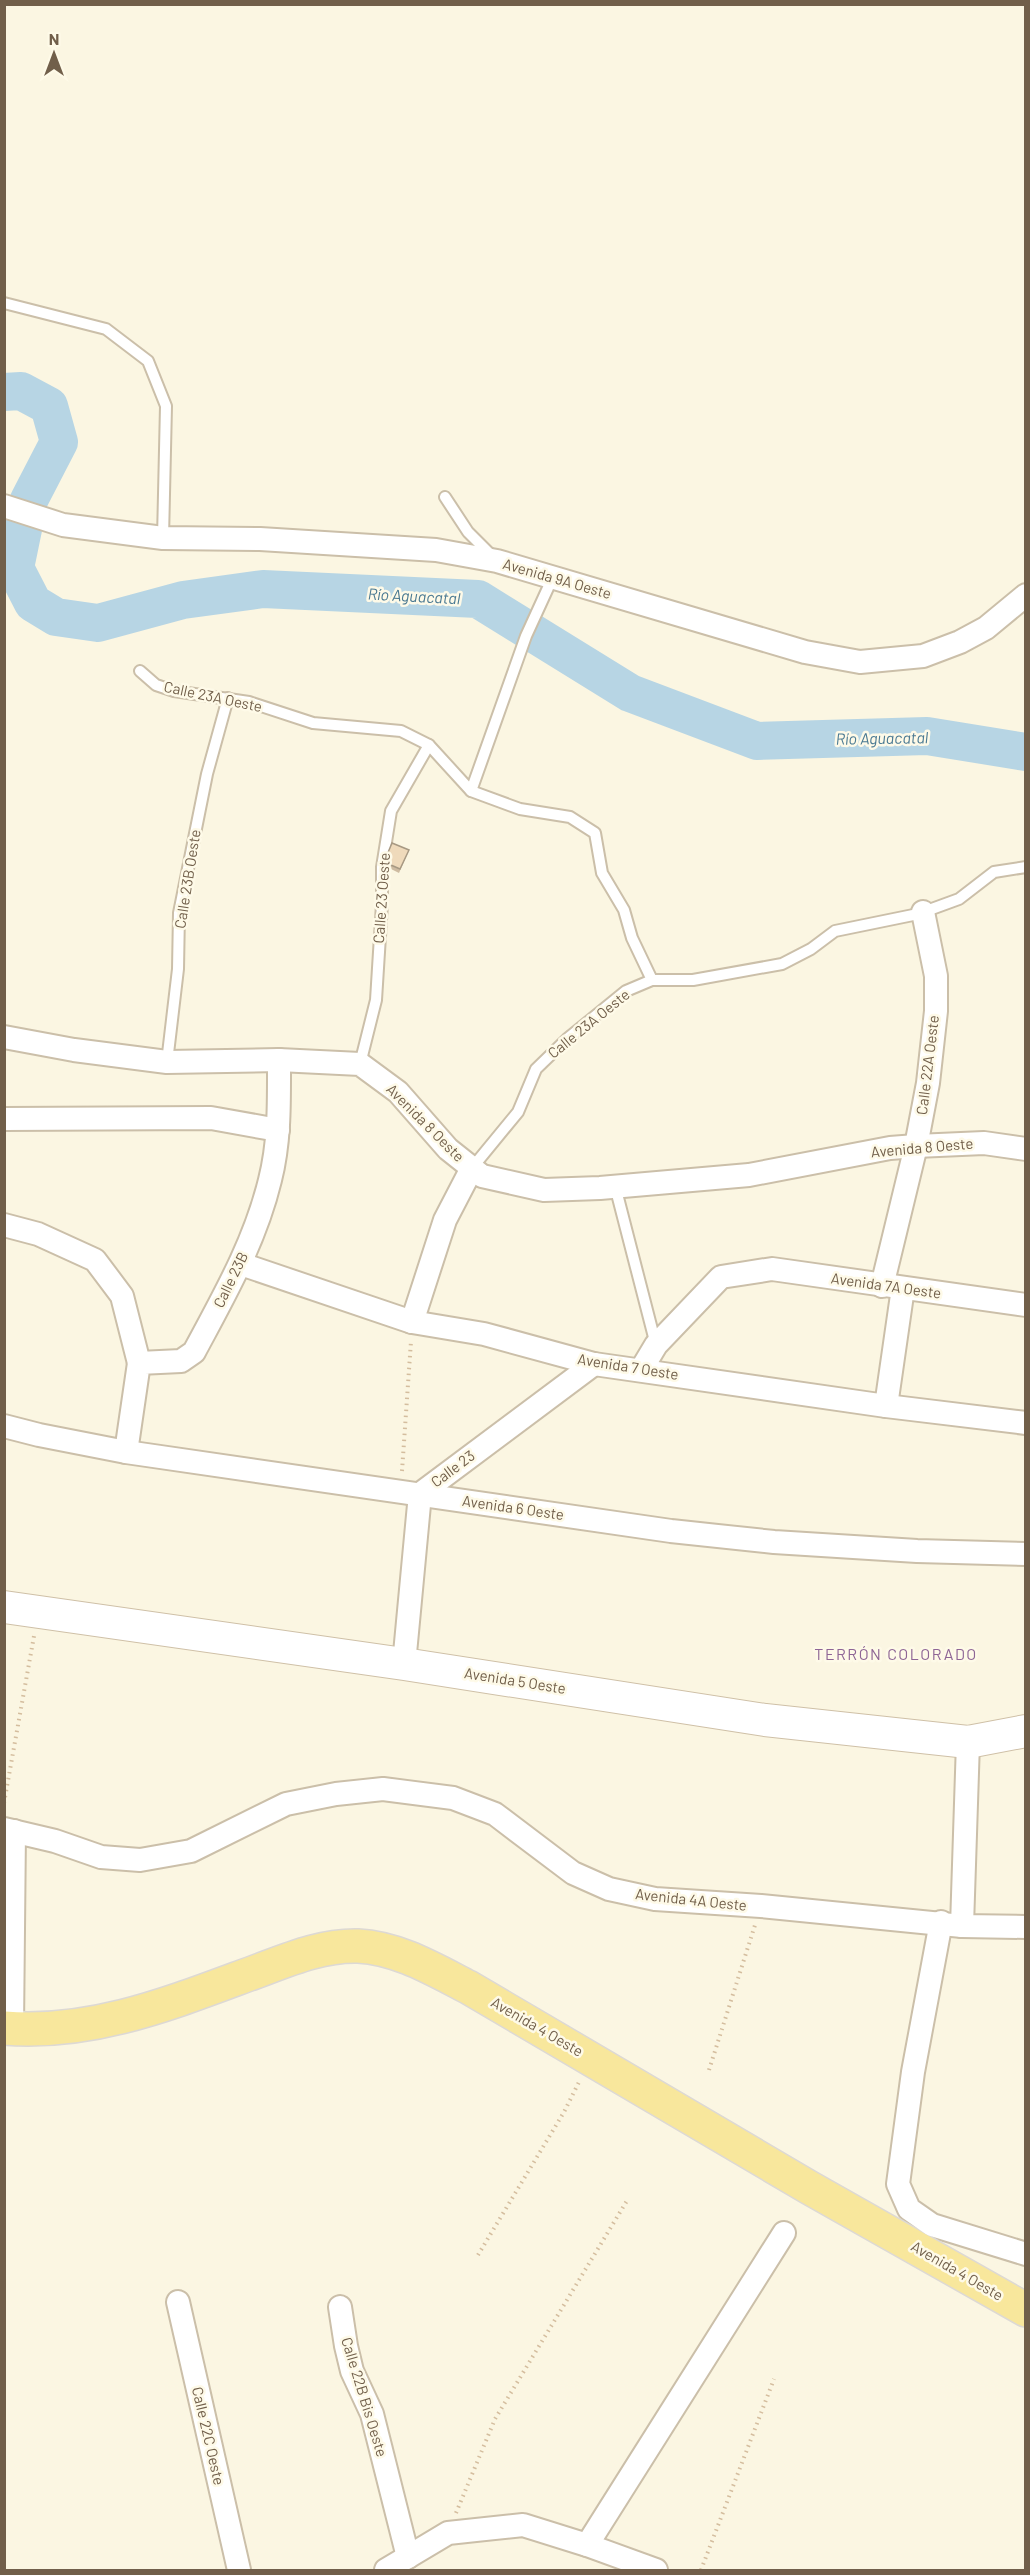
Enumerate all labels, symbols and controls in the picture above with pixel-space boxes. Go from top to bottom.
north arrow [24,24,84,84]
text: N [49,29,59,48]
street label: Avenida 9A Oeste [501,554,614,602]
water label: Río Aguacatal [367,584,461,607]
street label: Calle 23A Oeste [162,677,264,715]
water label: Río Aguacatal [836,727,929,748]
street label: Calle 23B Oeste [170,828,204,930]
street label: Calle 23 Oeste [369,852,393,944]
street label: Calle 23A Oeste [544,985,633,1062]
street label: Calle 22A Oeste [912,1014,942,1116]
street label: Avenida 8 Oeste [383,1080,468,1165]
street label: Avenida 8 Oeste [870,1134,974,1160]
street label: Calle 23B [209,1249,251,1310]
street label: Avenida 7A Oeste [830,1268,942,1302]
street label: Avenida 7 Oeste [576,1349,680,1383]
street label: Calle 23 [427,1446,478,1491]
street label: Avenida 6 Oeste [461,1491,565,1523]
district label: TERRÓN COLORADO [814,1644,978,1663]
street label: Avenida 5 Oeste [463,1663,567,1697]
street label: Avenida 4A Oeste [634,1884,748,1914]
street label: Avenida 4 Oeste [488,1993,587,2060]
street label: Avenida 4 Oeste [908,2237,1007,2304]
street label: Calle 22B Bis Oeste [338,2335,392,2459]
street label: Calle 22C Oeste [189,2385,229,2487]

